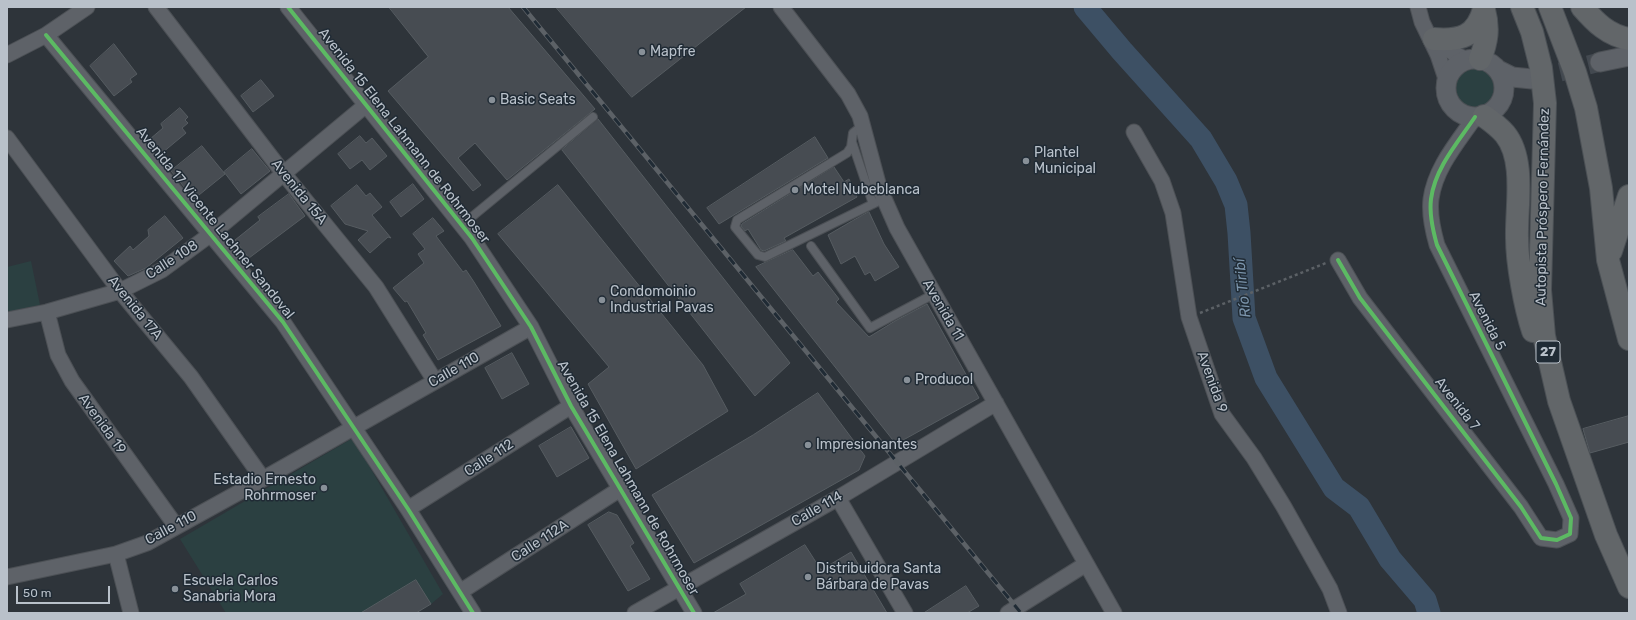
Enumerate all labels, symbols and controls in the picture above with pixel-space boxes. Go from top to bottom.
street label: Avenida 15 Elena Lahmann de Rohrmoser [315,25,493,247]
place label: Mapfre [650,44,696,60]
marker: Mapfre [637,47,647,57]
place label: Basic Seats [500,92,576,108]
marker: Basic Seats [487,95,497,105]
street label: Autopista Próspero Fernández [1533,108,1553,306]
street label: Avenida 17 Vicente Lachner Sandoval [132,124,298,322]
place label: Plantel Municipal [1034,145,1096,178]
street label: Avenida 15A [268,156,330,228]
marker: Plantel Municipal [1021,156,1031,166]
place label: Motel Nubeblanca [803,182,920,198]
marker: Motel Nubeblanca [790,185,800,195]
street label: Calle 108 [143,237,201,283]
water label: Río Tiribí [1231,257,1255,319]
street label: Avenida 17A [104,273,166,343]
street label: Avenida 11 [919,277,967,343]
place label: Condomoinio Industrial Pavas [610,284,714,316]
street label: Avenida 5 [1465,289,1509,353]
marker: Condomoinio Industrial Pavas [597,295,607,305]
road number: 27 [1536,341,1560,363]
street label: Calle 110 [426,349,482,391]
street label: Avenida 9 [1193,349,1231,415]
street label: Avenida 15 Elena Lahmann de Rohrmoser [554,357,702,599]
place label: Producol [915,372,973,388]
street label: Avenida 7 [1431,374,1483,434]
marker: Producol [902,375,912,385]
street label: Avenida 19 [75,391,129,457]
street label: Calle 112 [461,436,517,480]
place label: Impresionantes [816,437,917,453]
marker: Impresionantes [803,440,813,450]
place label: Estadio Ernesto Rohrmoser [213,472,316,504]
marker: Estadio Ernesto Rohrmoser [319,483,329,493]
street label: Calle 114 [789,488,845,530]
street label: Calle 110 [142,507,200,549]
street label: Calle 112A [508,516,572,566]
place label: Distribuidora Santa Bárbara de Pavas [816,561,941,594]
marker: Distribuidora Santa Bárbara de Pavas [803,572,813,582]
place label: Escuela Carlos Sanabria Mora [183,573,278,606]
scale bar [18,578,112,604]
marker: Escuela Carlos Sanabria Mora [170,584,180,594]
text: 50 m [23,586,51,600]

